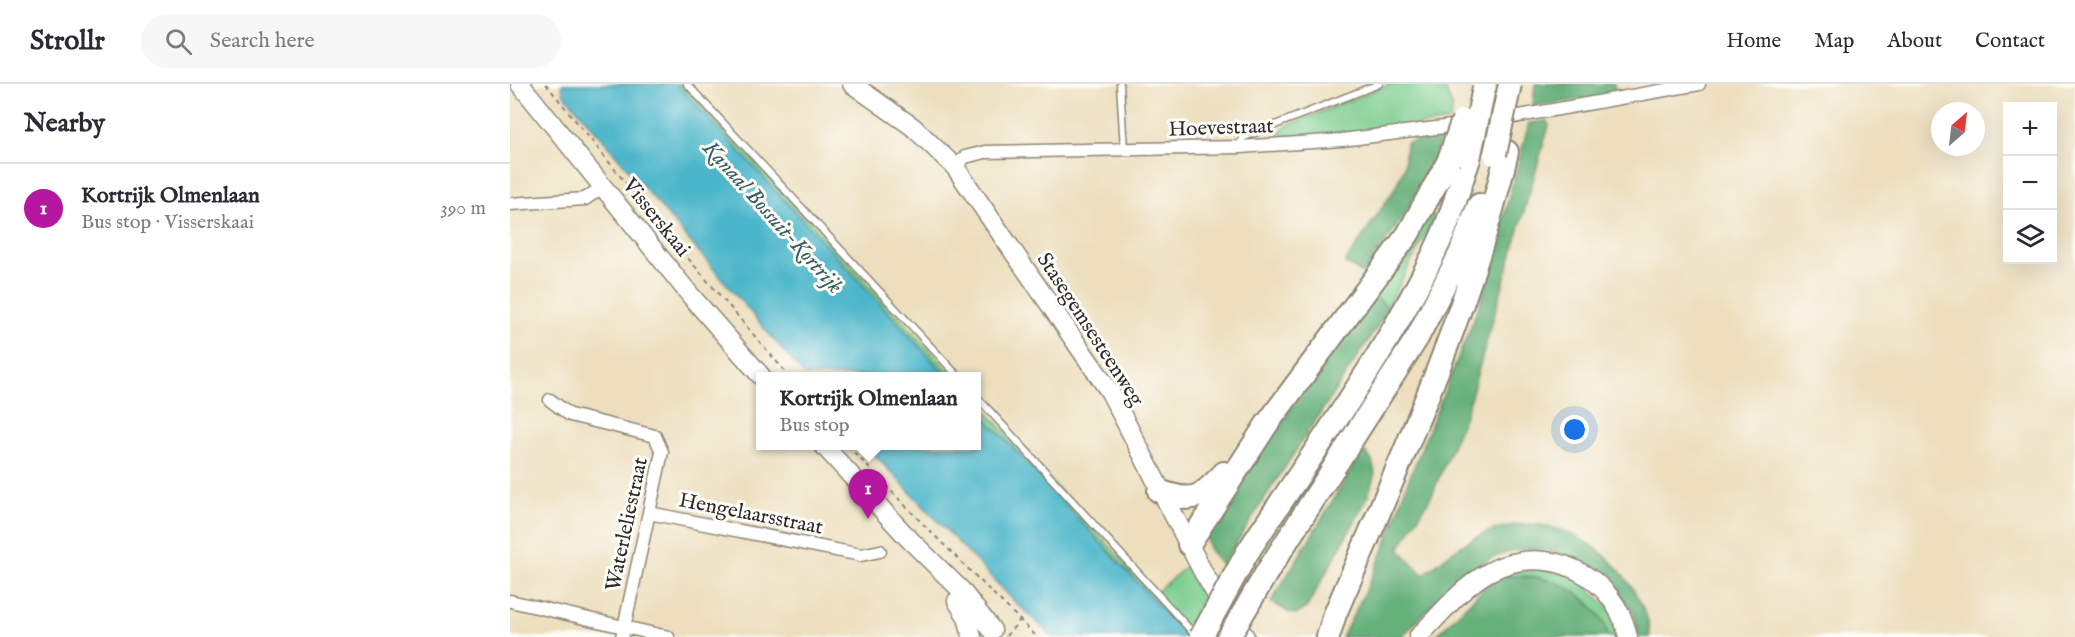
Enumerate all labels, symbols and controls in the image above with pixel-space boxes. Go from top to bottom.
search box [141,14,561,68]
text: Strollr [30,24,105,59]
icon: search [162,25,195,58]
text: Search here [210,27,315,55]
text: Home [1726,28,1781,55]
text: Map [1814,28,1854,55]
text: About [1887,28,1942,55]
text: Contact [1975,28,2045,55]
north arrow [1931,102,1985,156]
map controls [2003,102,2057,264]
button: + [2003,102,2057,156]
text: Nearby [24,107,105,140]
street label: Hoevestraat [1168,113,1274,144]
water label: Kanaal Bossuit-Kortrijk [696,134,849,300]
button: − [2003,156,2057,210]
street label: Visserskaai [615,172,696,263]
text: Kortrijk Olmenlaan [81,182,260,210]
text: 1 [40,196,47,221]
text: 390 m [440,196,486,221]
text: Bus stop · Visserskaai [81,210,254,235]
button: layers [2003,210,2057,264]
street label: Stasegemsesteenweg [1030,248,1150,412]
popup [756,372,981,450]
text: Kortrijk Olmenlaan [779,385,958,413]
text: Bus stop [779,413,850,438]
your location [1560,415,1589,444]
street label: Waterleliestraat [600,455,655,594]
pin: 1 [848,470,888,519]
street label: Hengelaarsstraat [676,487,825,542]

